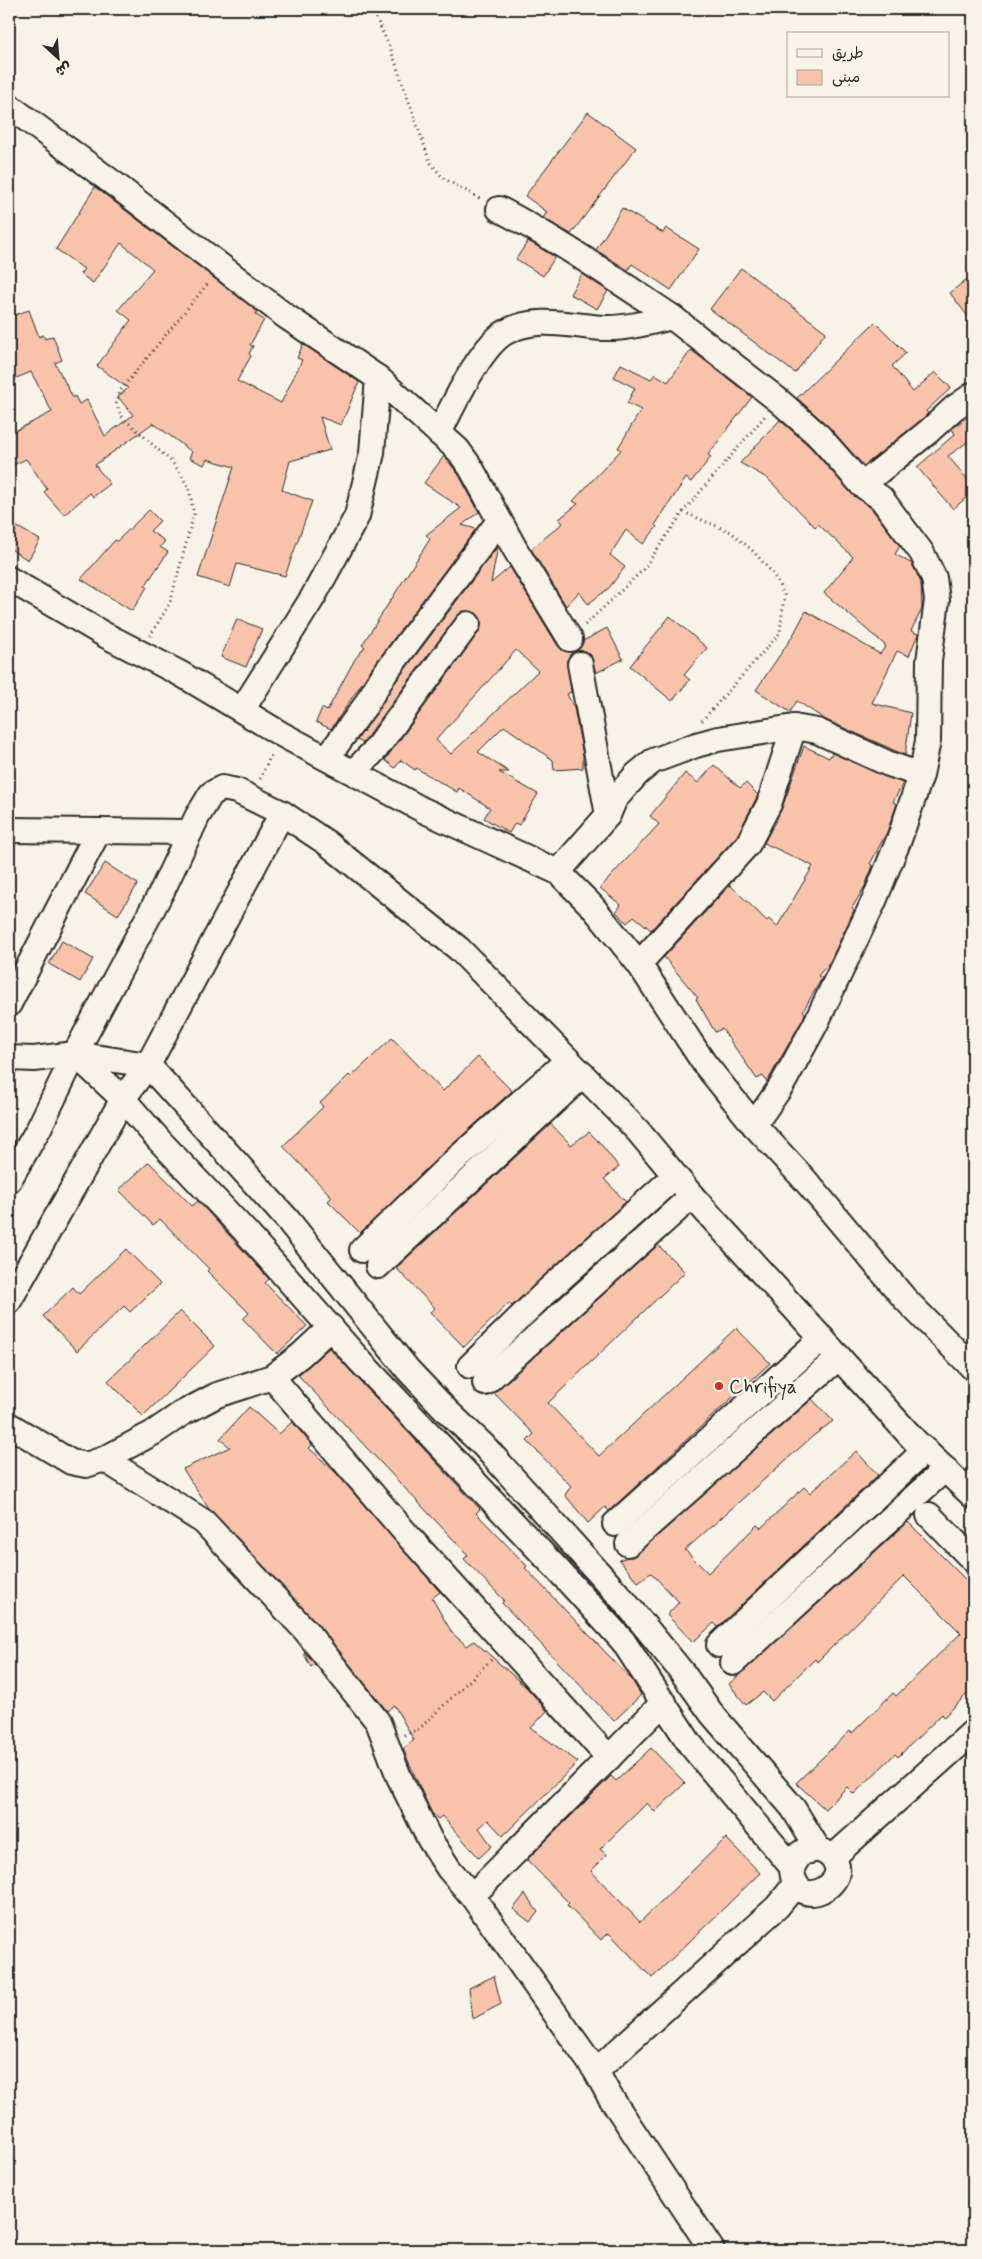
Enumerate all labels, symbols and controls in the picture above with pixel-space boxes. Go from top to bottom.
north arrow [32,32,82,82]
legend [787,32,950,98]
text: طريق [832,44,864,64]
text: ش [52,57,74,80]
text: مبنى [832,68,860,88]
place label: Chrifiya [729,1374,797,1401]
marker: Chrifiya [713,1380,725,1392]

